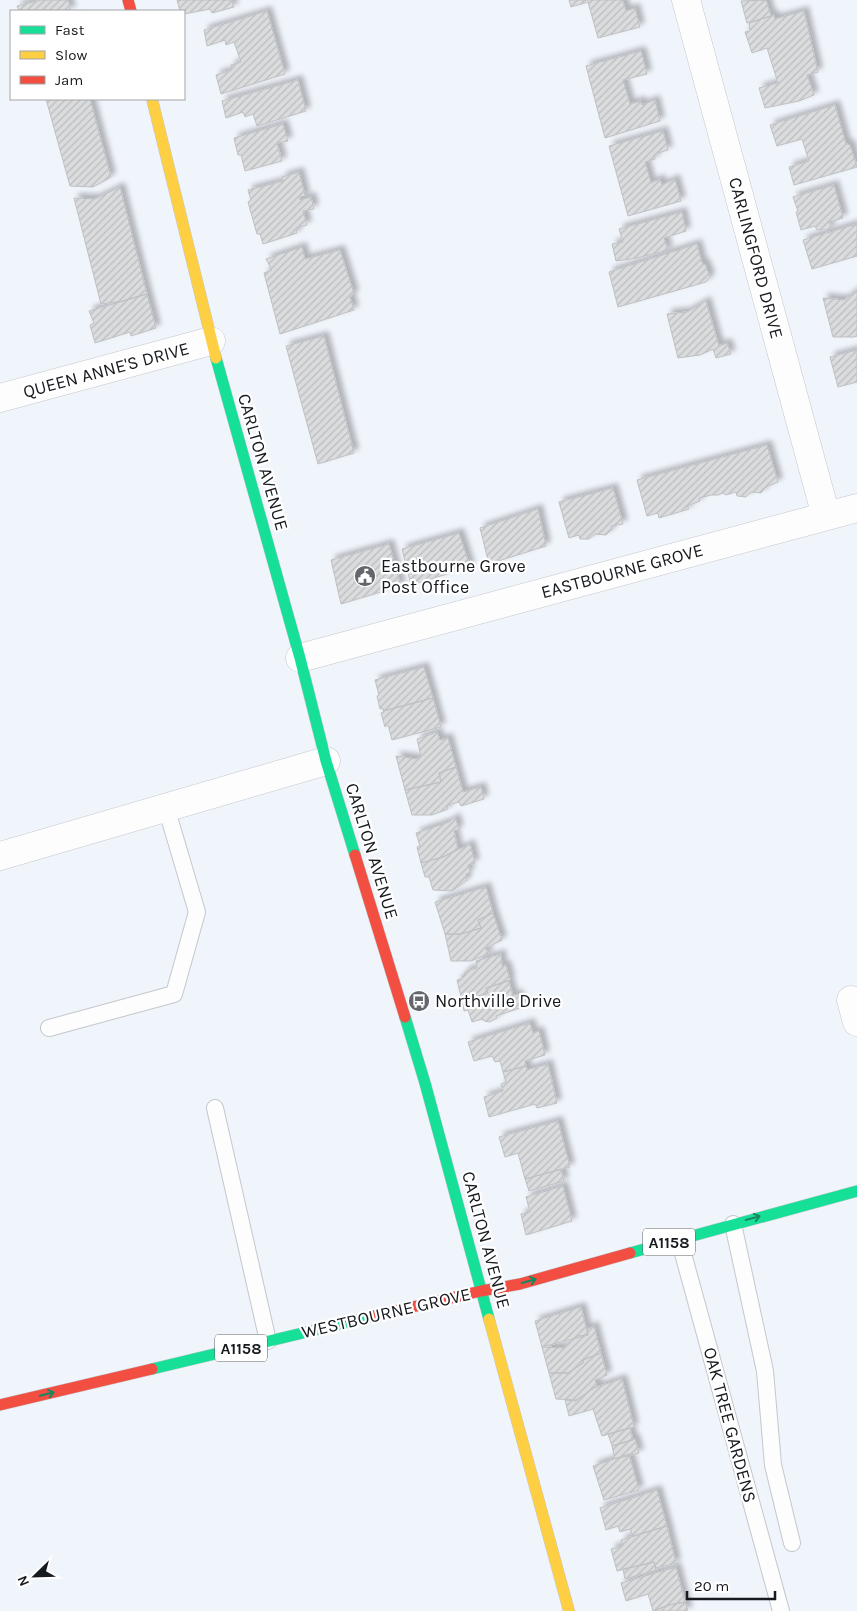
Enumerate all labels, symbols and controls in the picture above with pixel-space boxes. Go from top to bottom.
legend [10,10,185,100]
text: Fast [55,21,85,39]
text: Slow [55,46,87,64]
text: Jam [55,71,83,89]
street label: CARLINGFORD DRIVE [724,175,788,341]
street label: QUEEN ANNE'S DRIVE [20,337,192,403]
street label: CARLTON AVENUE [233,391,293,533]
street label: EASTBOURNE GROVE [539,539,705,603]
place label: Eastbourne Grove Post Office [381,555,526,598]
public building icon: Eastbourne Grove Post Office [353,564,377,588]
street label: CARLTON AVENUE [341,780,403,922]
bus stop icon: Northville Drive [407,989,431,1013]
place label: Northville Drive [435,990,561,1012]
street label: CARLTON AVENUE [457,1169,515,1311]
one-way arrow [745,1213,761,1222]
road number: A1158 [643,1228,695,1256]
one-way arrow [521,1276,537,1286]
street label: WESTBOURNE GROVE [299,1283,473,1343]
road number: A1158 [215,1335,267,1362]
street label: OAK TREE GARDENS [699,1345,761,1505]
one-way arrow [39,1389,55,1398]
north arrow [10,1551,60,1601]
scale bar [687,1568,774,1600]
text: N [14,1573,33,1589]
text: 20 m [694,1577,729,1595]

